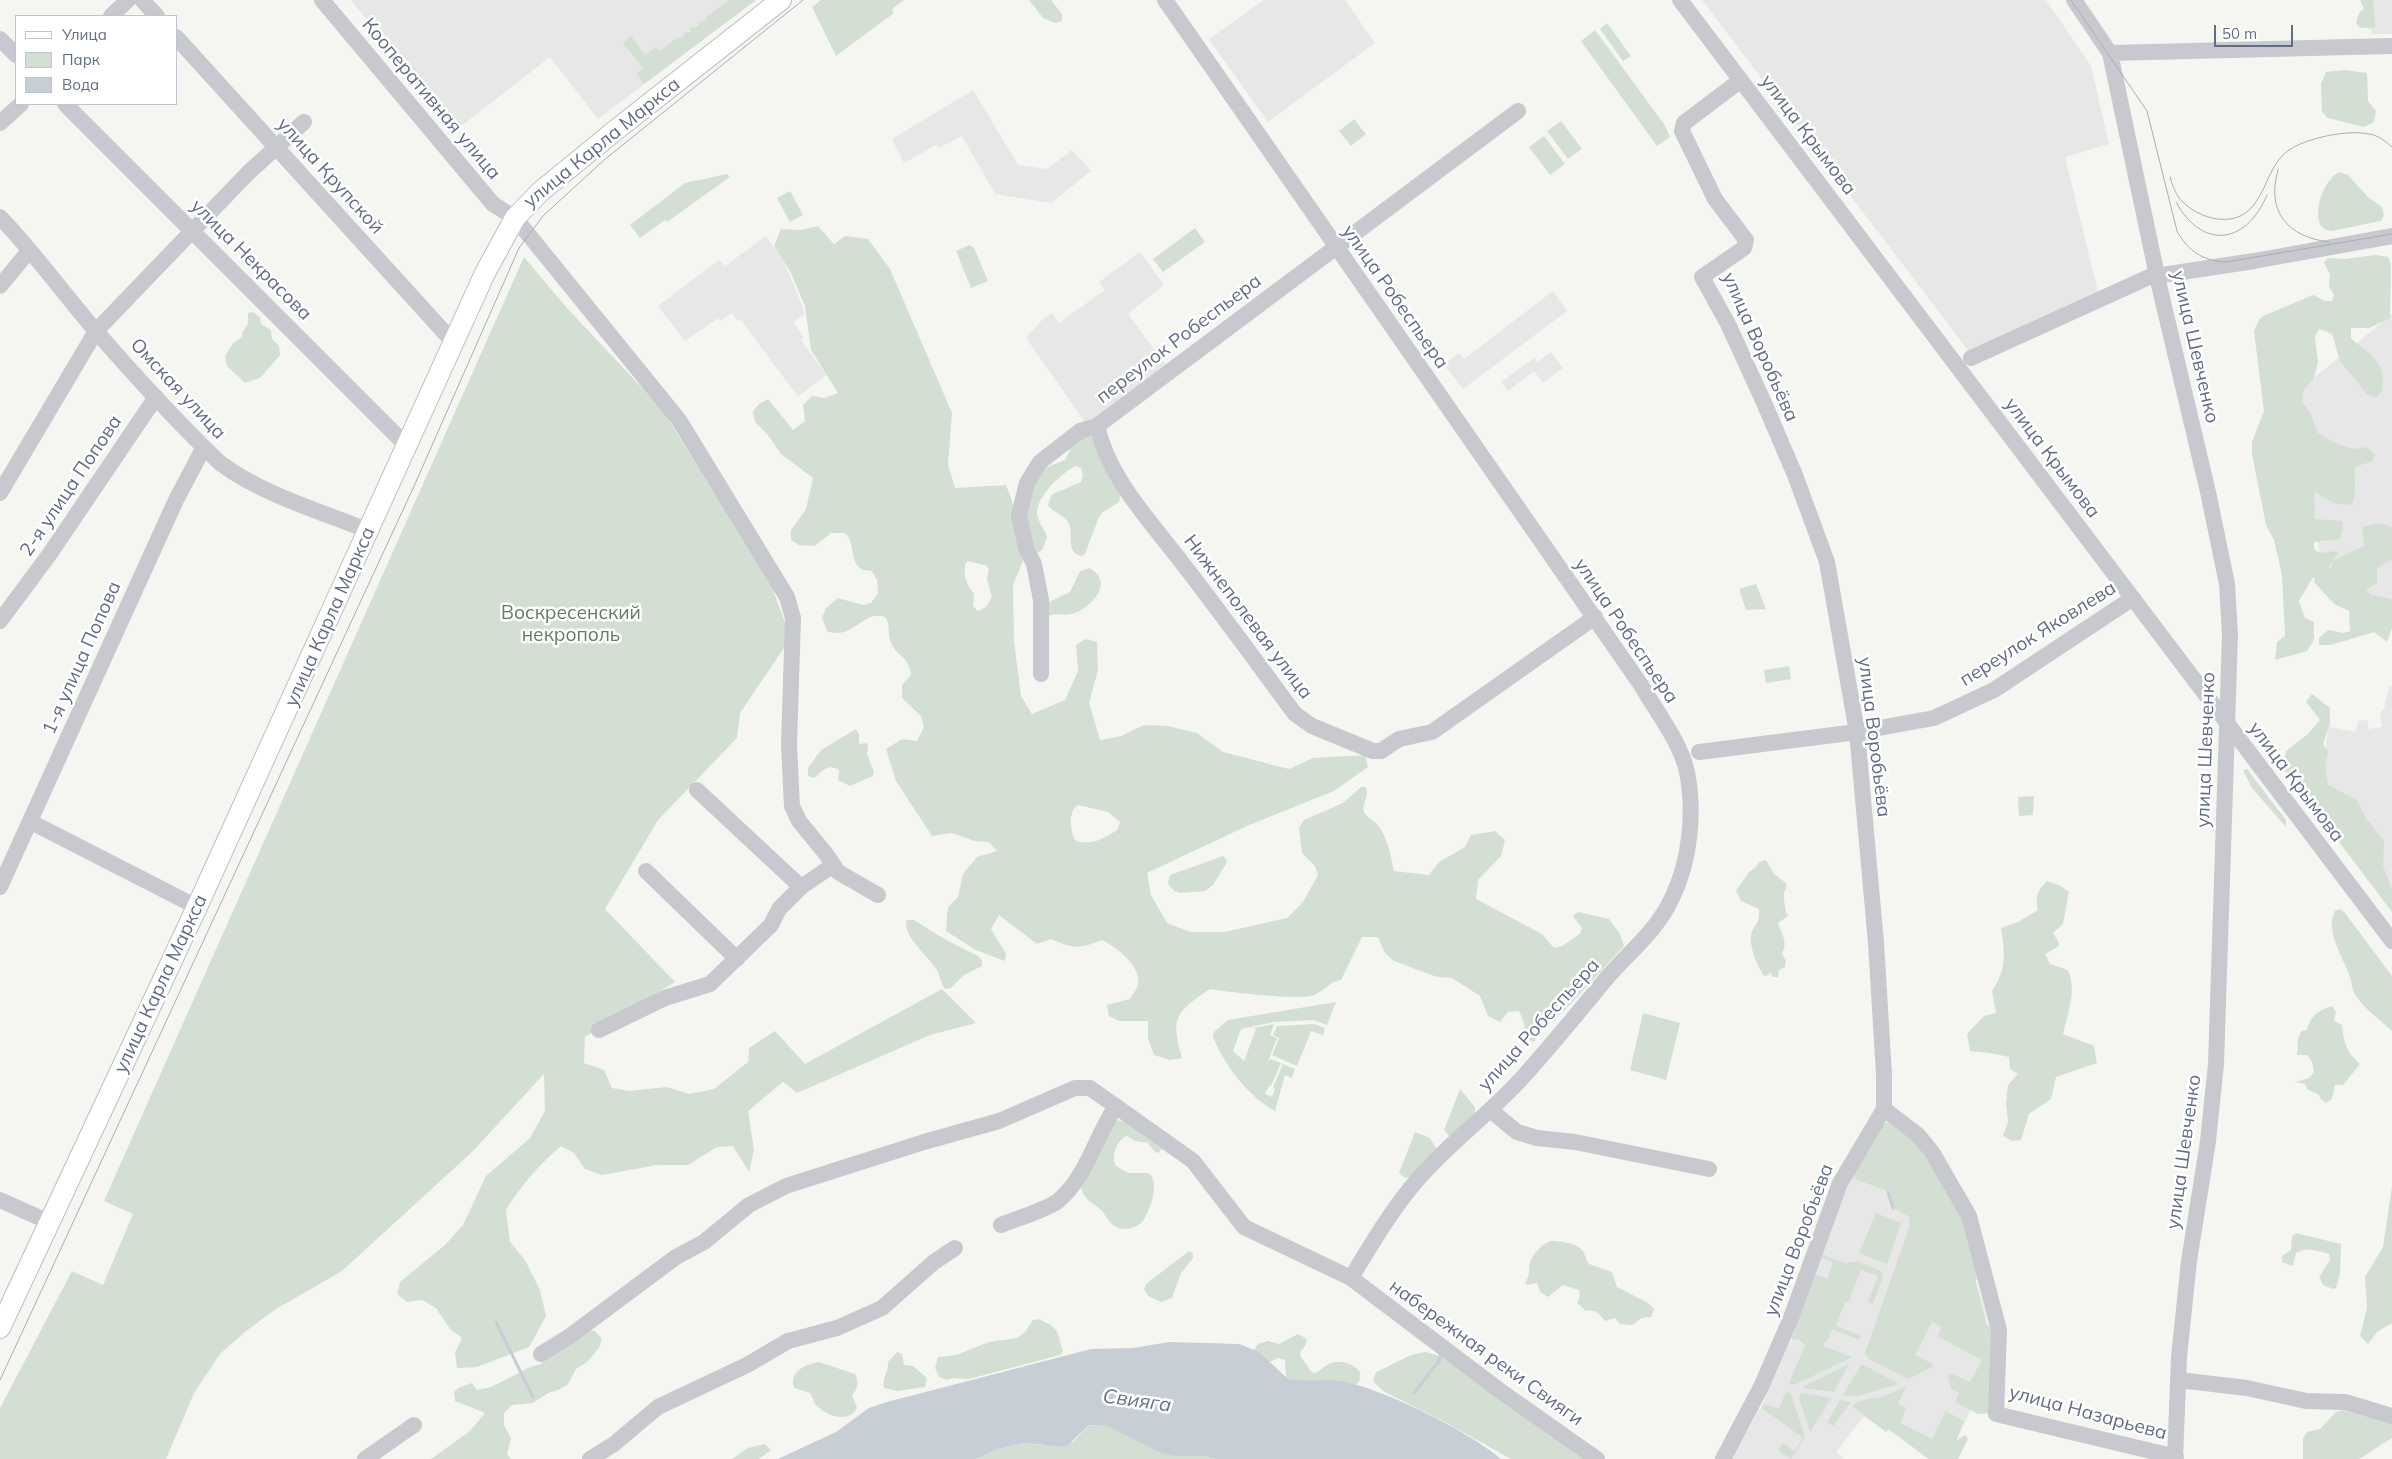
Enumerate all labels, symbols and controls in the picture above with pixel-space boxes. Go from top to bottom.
street label: Кооперативная улица [357,14,505,184]
legend [15,15,178,105]
scale bar [2217,15,2296,47]
text: 50 m [2222,24,2257,43]
text: Улица [62,25,107,44]
text: Парк [62,50,100,69]
street label: улица Крымова [1755,70,1861,200]
street label: улица Карла Маркса [519,73,685,213]
text: Вода [62,75,99,94]
street label: улица Крупской [272,113,388,239]
street label: улица Некрасова [186,195,316,325]
street label: улица Робеспьера [1337,221,1453,373]
street label: улица Шевченко [2166,268,2224,426]
street label: улица Воробьёва [1717,269,1803,425]
street label: переулок Робеспьера [1092,270,1266,408]
street label: Омская улица [125,334,231,444]
street label: улица Крымова [1999,393,2105,523]
street label: 2-я улица Попова [15,411,127,561]
street label: улица Карла Маркса [280,524,380,710]
street label: Нижнеполевая улица [1179,530,1317,704]
street label: улица Робеспьера [1569,554,1683,708]
street label: переулок Яковлева [1956,577,2120,691]
street label: 1-я улица Попова [38,578,126,738]
park label: Воскресенский некрополь [501,602,641,646]
street label: улица Воробьёва [1853,656,1895,818]
street label: улица Шевченко [2192,672,2220,828]
street label: улица Крымова [2243,717,2349,847]
street label: улица Карла Маркса [110,891,212,1077]
street label: улица Робеспьера [1474,954,1604,1096]
street label: улица Шевченко [2162,1073,2206,1231]
street label: улица Воробьёва [1759,1161,1839,1319]
street label: набережная реки Свияги [1385,1275,1587,1431]
street label: улица Назарьева [2007,1381,2169,1445]
water label: Свияга [1101,1384,1173,1418]

